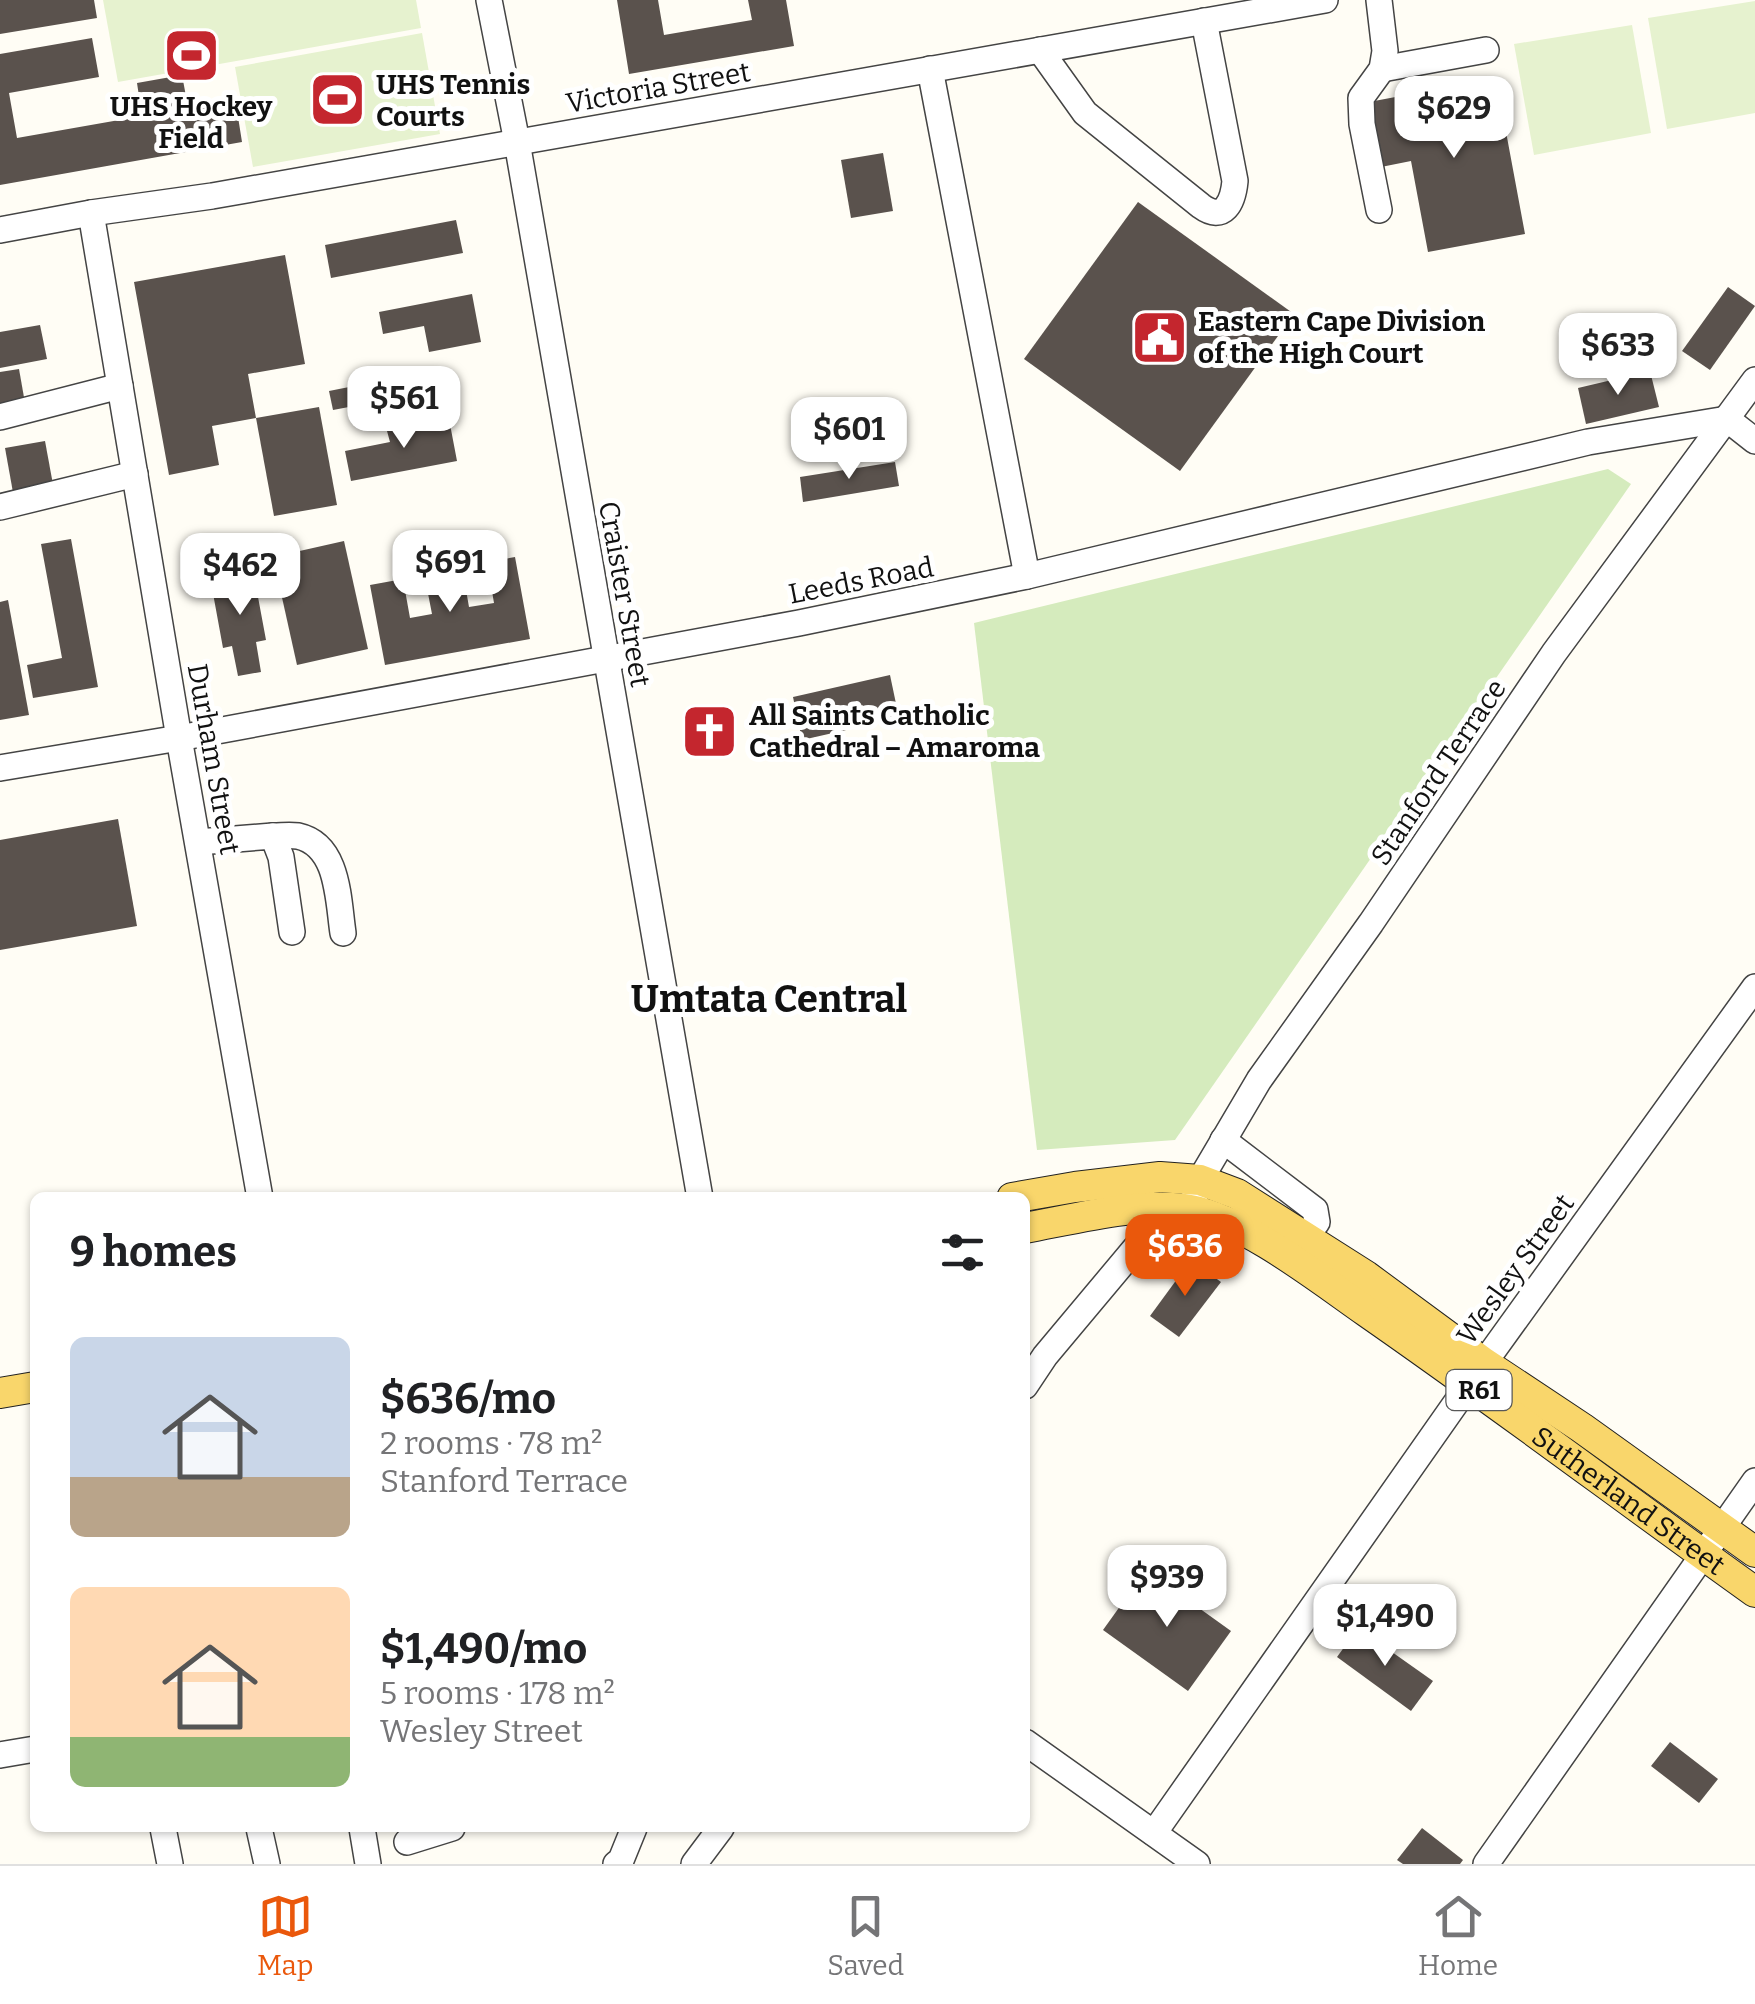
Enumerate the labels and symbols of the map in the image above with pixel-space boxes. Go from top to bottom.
sports icon: UHS Hockey Field [161,25,221,85]
street label: Victoria Street [563,55,753,120]
place label: UHS Tennis Courts [376,68,530,133]
sports icon: UHS Tennis Courts [307,70,367,130]
pin: $629 [1395,76,1513,161]
place label: UHS Hockey Field [110,90,273,155]
place label: Eastern Cape Division of the High Court [1198,305,1485,370]
public building icon: Eastern Cape Division of the High Court [1129,307,1189,367]
pin: $633 [1559,313,1677,398]
pin: $561 [345,366,463,451]
pin: $601 [790,397,908,482]
street label: Craister Street [592,499,657,689]
pin: $691 [391,530,509,615]
pin: $462 [181,533,299,618]
street label: Leeds Road [786,550,936,611]
street label: Durham Street [180,661,247,857]
street label: Stanford Terrace [1364,673,1513,871]
place label: All Saints Catholic Cathedral – Amaroma [749,699,1040,764]
church icon: All Saints Catholic Cathedral – Amaroma [680,701,740,761]
district label: Umtata Central [631,976,908,1022]
street label: Wesley Street [1450,1188,1581,1351]
pin: $636 [1126,1214,1244,1299]
road number: R61 [1446,1370,1512,1410]
street label: Sutherland Street [1526,1420,1731,1582]
pin: $939 [1108,1545,1226,1630]
pin: $1,490 [1304,1584,1466,1669]

